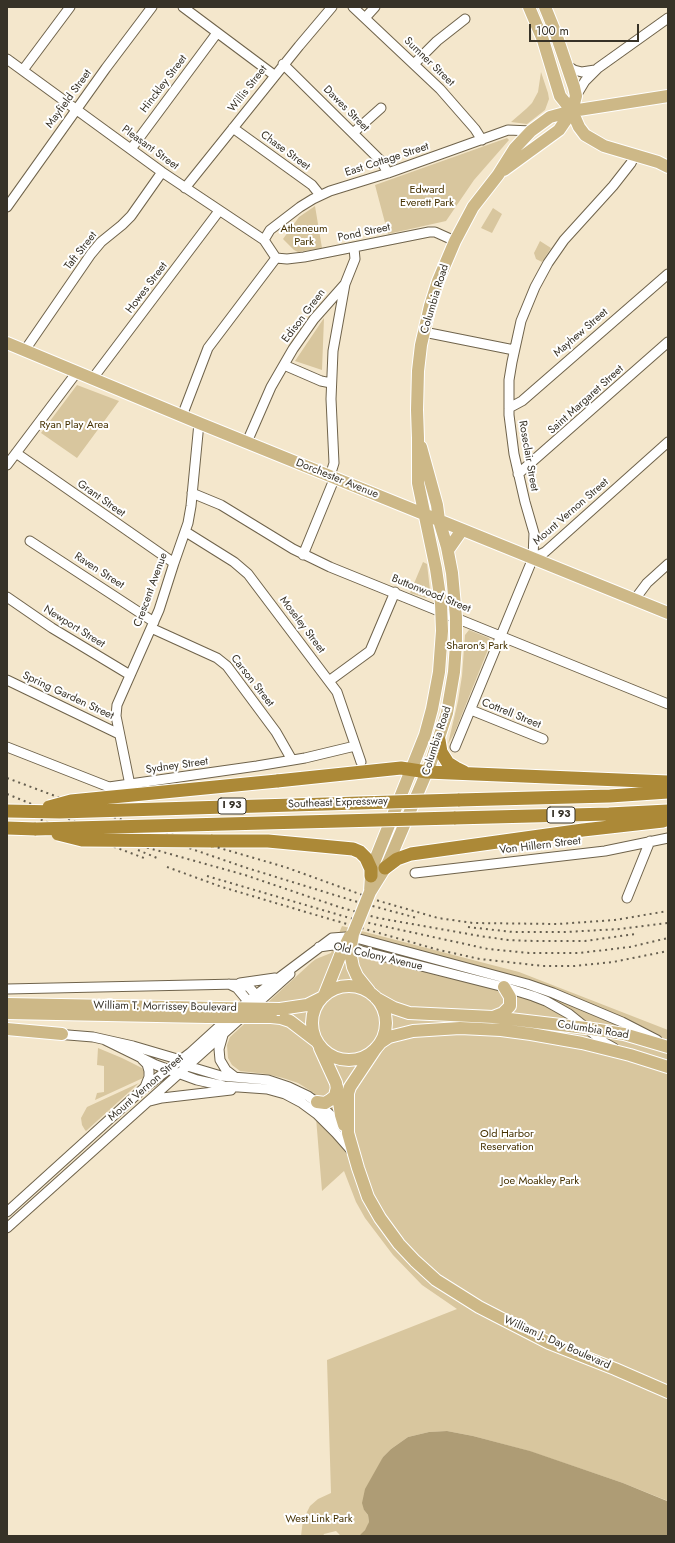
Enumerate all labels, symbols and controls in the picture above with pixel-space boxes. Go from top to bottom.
scale bar [531,16,641,42]
text: 100 m [536,22,569,40]
street label: Sumner Street [401,35,457,89]
street label: Hinckley Street [138,52,190,116]
street label: Willis Street [226,63,270,115]
street label: Mayfield Street [43,67,95,131]
street label: Dawes Street [320,83,372,135]
street label: Pleasant Street [119,123,181,173]
street label: Chase Street [258,129,312,173]
street label: East Cottage Street [343,140,431,180]
park label: Edward Everett Park [400,183,454,209]
street label: Pond Street [337,221,391,245]
park label: Atheneum Park [280,222,328,248]
street label: Taft Street [62,229,100,273]
street label: Howes Street [123,260,171,316]
street label: Columbia Road [418,263,452,335]
street label: Edison Green [279,286,329,346]
street label: Mayhew Street [551,306,611,360]
street label: Saint Margaret Street [546,363,626,437]
park label: Ryan Play Area [39,418,109,432]
street label: Roseclair Street [515,420,541,492]
street label: Dorchester Avenue [294,456,380,502]
street label: Mount Vernon Street [531,476,611,548]
street label: Grant Street [74,478,128,520]
street label: Raven Street [71,550,127,592]
street label: Crescent Avenue [131,551,171,629]
street label: Buttonwood Street [390,572,472,616]
street label: Moseley Street [276,594,328,656]
street label: Newport Street [41,603,107,651]
park label: Sharon's Park [446,639,508,653]
street label: Carson Street [228,652,276,710]
street label: Spring Garden Street [20,669,116,723]
street label: Cottrell Street [479,696,543,732]
street label: Columbia Road [420,705,454,777]
street label: Sydney Street [145,755,209,777]
street label: Southeast Expressway [288,795,388,811]
road number: I 93 [218,798,246,814]
road number: I 93 [547,807,575,823]
street label: Von Hillern Street [498,834,582,858]
street label: Old Colony Avenue [332,940,424,974]
street label: William T. Morrissey Boulevard [93,999,237,1015]
street label: Columbia Road [556,1018,630,1042]
street label: Mount Vernon Street [106,1052,186,1124]
park label: Old Harbor Reservation [480,1127,534,1153]
park label: Joe Moakley Park [501,1174,579,1188]
street label: William J. Day Boulevard [502,1314,612,1372]
park label: West Link Park [285,1512,353,1526]

